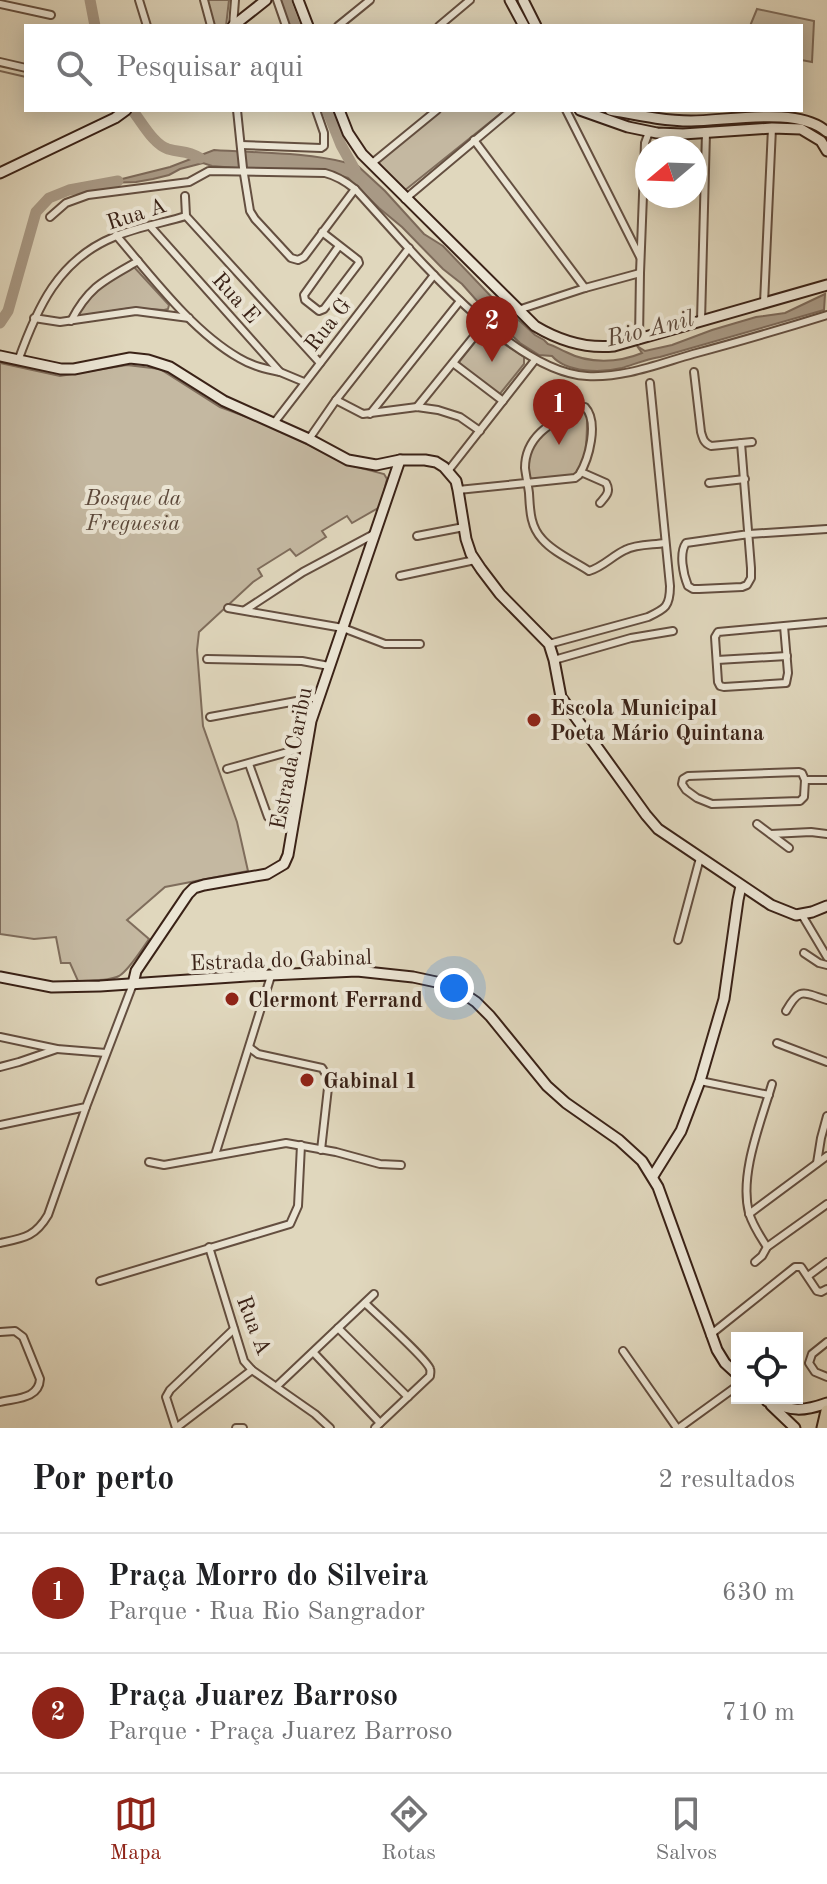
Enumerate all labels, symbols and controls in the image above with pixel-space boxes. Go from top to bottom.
search box [24,24,803,112]
icon: search [52,46,96,90]
text: Pesquisar aqui [116,53,303,83]
north arrow [635,136,707,208]
street label: Rua A [104,195,169,235]
street label: Rua E [207,269,264,328]
street label: Rua G [301,295,356,356]
pin: 2 [466,296,518,362]
water label: Rio Anil [603,307,697,353]
pin: 1 [533,379,585,445]
park label: Bosque da Freguesia [84,488,181,535]
street label: Estrada Caribu [267,685,317,831]
place label: Escola Municipal Poeta Mário Quintana [550,698,764,745]
marker: Escola Municipal Poeta Mário Quintana [525,711,543,729]
street label: Estrada do Gabinal [190,947,372,975]
your location [434,968,474,1008]
marker: Clermont Ferrand [223,990,241,1008]
place label: Clermont Ferrand [248,990,423,1012]
marker: Gabinal 1 [298,1071,316,1089]
place label: Gabinal 1 [323,1071,417,1093]
street label: Rua A [232,1293,274,1358]
map controls [731,1332,803,1404]
button: locate [731,1332,803,1404]
text: Por perto [32,1463,174,1497]
text: 2 resultados [658,1467,795,1493]
text: Praça Morro do Silveira [108,1562,428,1592]
text: 1 [50,1580,66,1606]
text: 630 m [722,1580,795,1606]
text: Parque · Rua Rio Sangrador [108,1599,425,1625]
text: Praça Juarez Barroso [108,1682,398,1712]
text: 2 [50,1700,66,1726]
text: 710 m [722,1700,795,1726]
text: Parque · Praça Juarez Barroso [108,1719,453,1745]
tab: Mapa [110,1792,161,1867]
tab: Rotas [381,1792,436,1867]
tab: Salvos [656,1792,717,1867]

